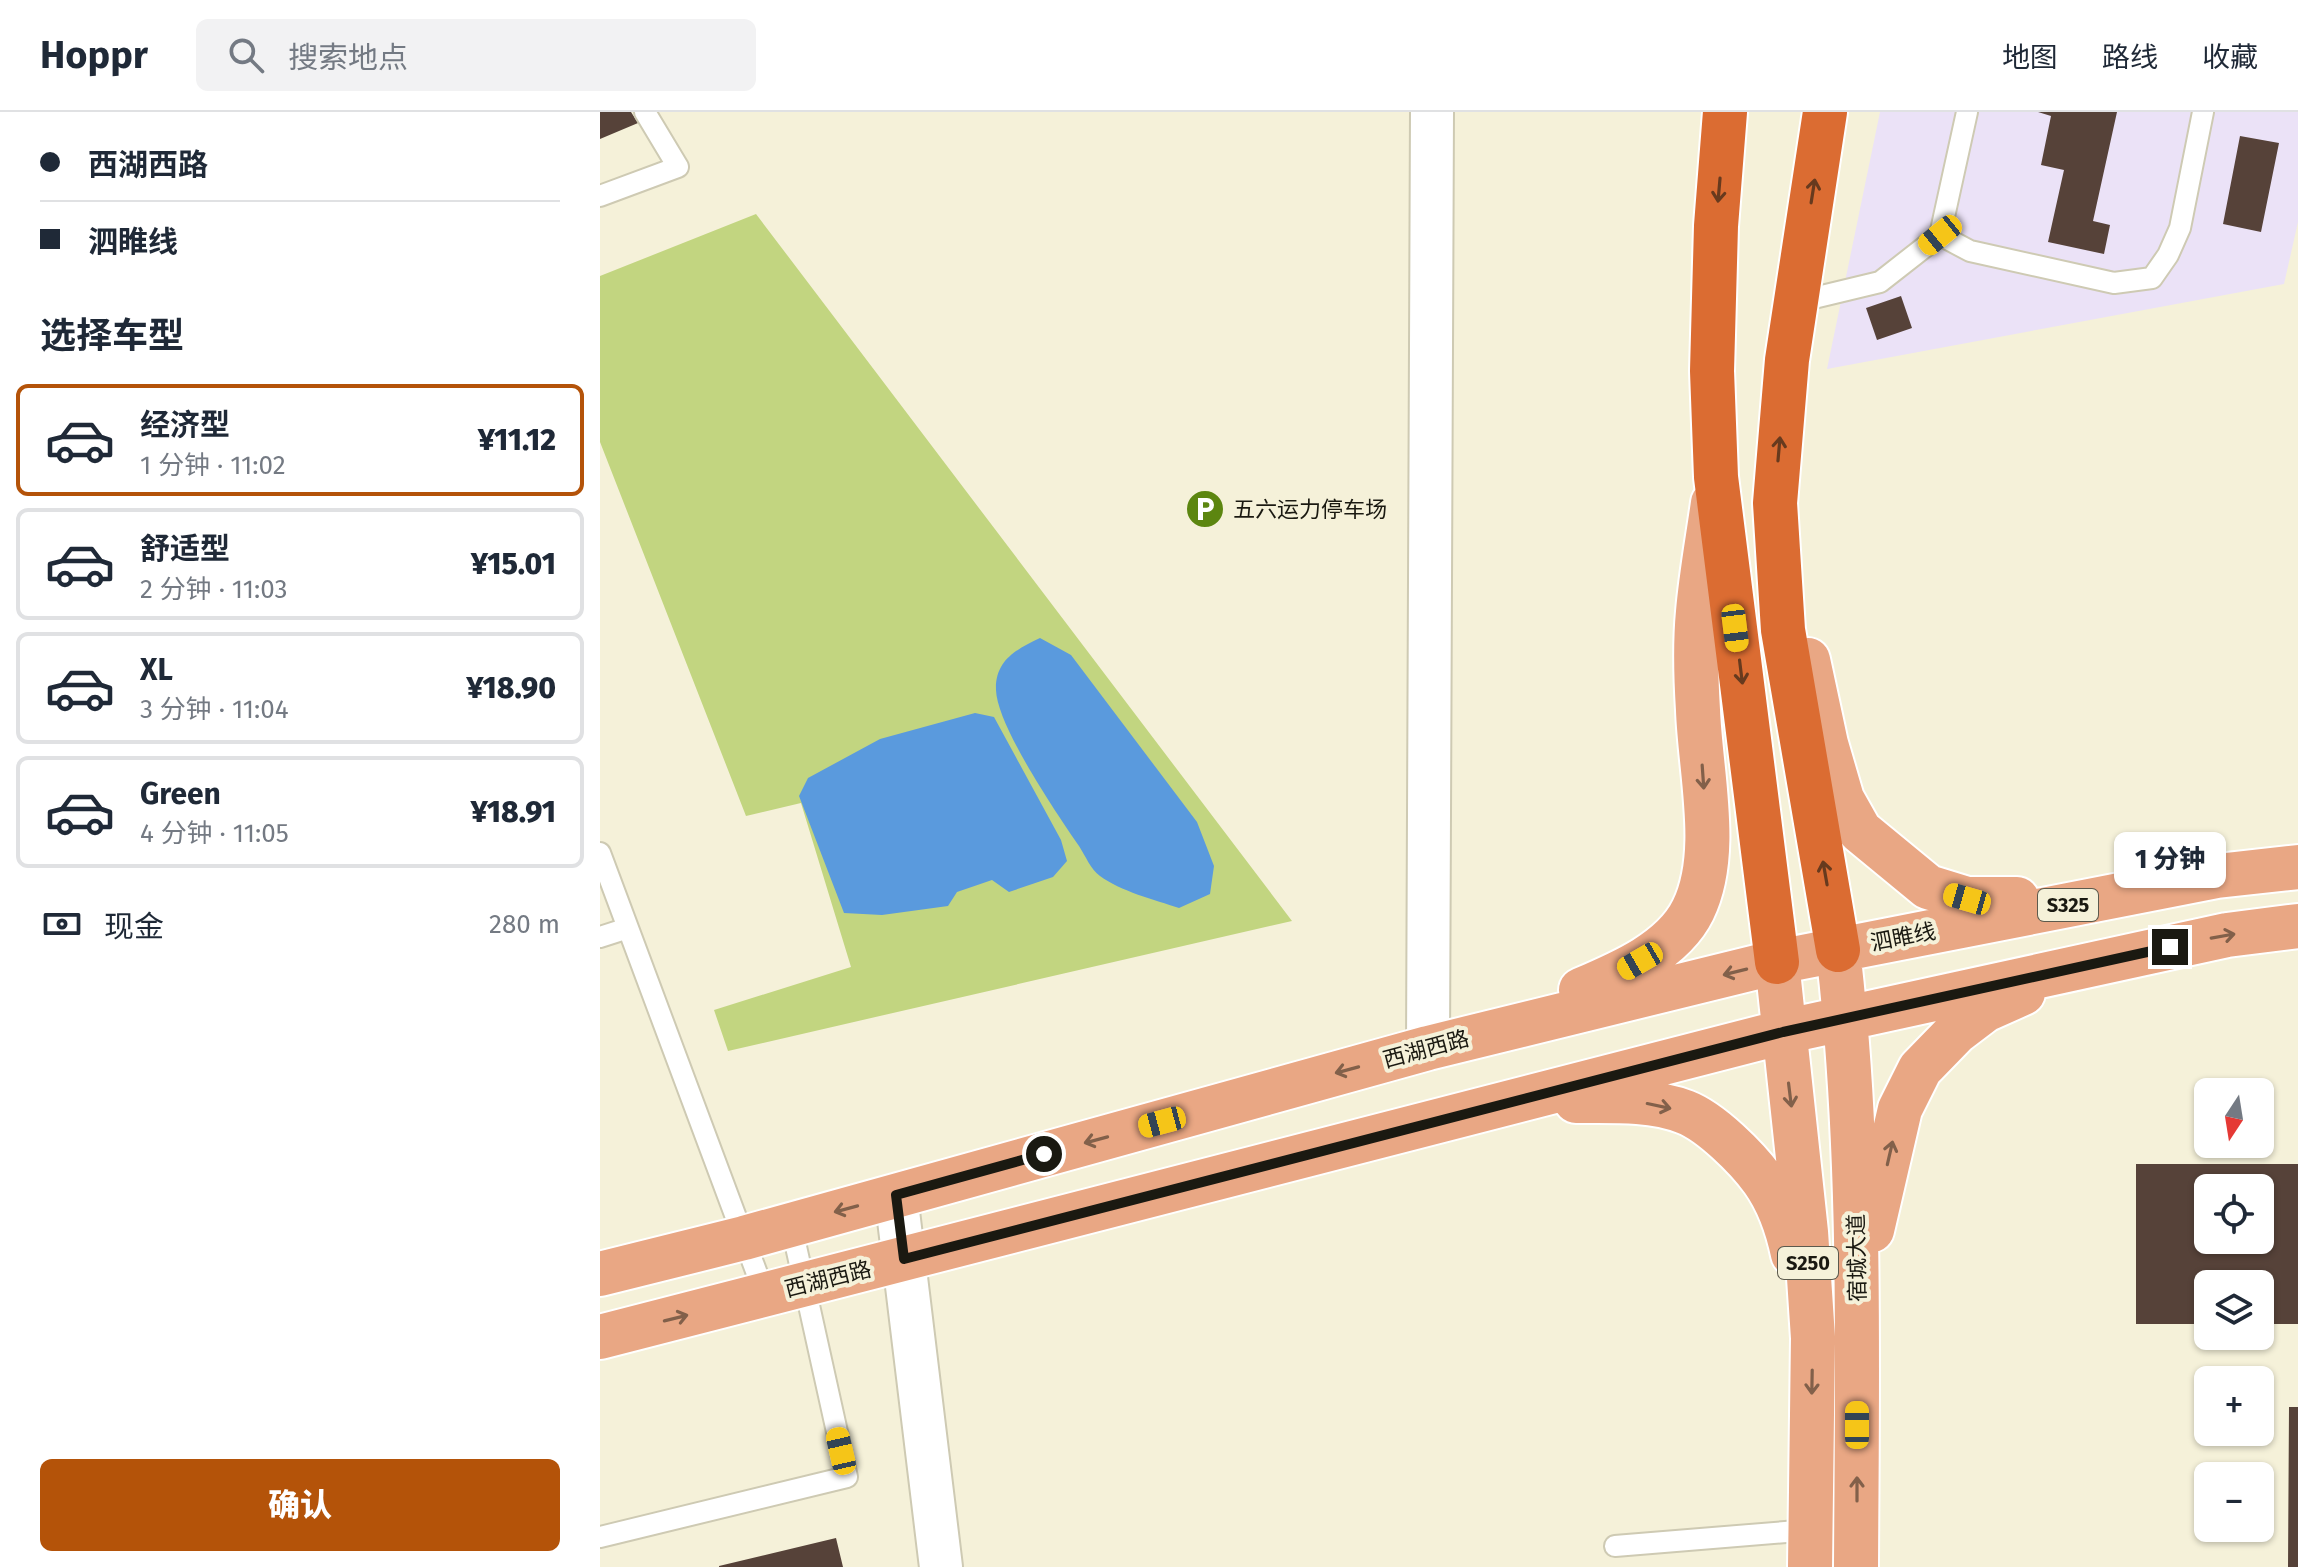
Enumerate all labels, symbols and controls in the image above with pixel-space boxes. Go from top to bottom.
search box [196,19,756,91]
text: Hoppr [40,32,148,78]
icon: search [224,33,268,77]
text: 搜索地点 [288,40,408,76]
text: 地图 [2002,41,2058,74]
text: 路线 [2102,41,2158,74]
text: 收藏 [2202,41,2258,74]
text: 西湖西路 [88,147,208,183]
one-way arrow [1711,176,1726,203]
one-way arrow [1806,179,1821,205]
car [1914,211,1966,259]
text: 泗睢线 [88,224,178,260]
text: 选择车型 [40,314,184,358]
icon: car [44,404,116,476]
text: 经济型 [140,407,230,443]
text: ¥11.12 [478,422,556,458]
one-way arrow [1772,436,1787,463]
text: 1 分钟 · 11:02 [140,450,286,481]
parking icon: 五六运力停车场 [1184,488,1226,530]
place label: 五六运力停车场 [1233,496,1387,523]
icon: car [44,528,116,600]
text: 舒适型 [140,531,230,567]
text: ¥15.01 [471,546,556,582]
text: 2 分钟 · 11:03 [140,574,287,605]
car [1720,603,1750,653]
icon: car [44,652,116,724]
text: XL [140,652,173,688]
one-way arrow [1733,658,1748,685]
text: ¥18.90 [466,670,556,706]
text: 3 分钟 · 11:04 [140,694,289,725]
one-way arrow [1696,763,1711,790]
icon: car [44,776,116,848]
text: Green [140,776,221,812]
text: ¥18.91 [470,794,556,830]
text: 4 分钟 · 11:05 [140,818,289,849]
callout: 1 分钟 [2114,831,2226,887]
text: 1 分钟 [2135,844,2205,875]
one-way arrow [1817,861,1832,886]
car [1941,881,1993,917]
road number: S325 [2038,889,2098,921]
icon: cash [40,902,84,946]
text: 现金 [104,909,164,945]
text: 280 m [489,909,560,940]
street label: 泗睢线 [1868,917,1938,957]
one-way arrow [2210,928,2236,943]
route end [2152,929,2188,965]
car [1613,939,1667,983]
one-way arrow [1722,965,1748,980]
street label: 西湖西路 [1380,1025,1472,1073]
one-way arrow [1334,1064,1360,1079]
north arrow [2194,1078,2274,1158]
map controls [2194,1078,2274,1542]
one-way arrow [1783,1081,1798,1108]
one-way arrow [1646,1099,1671,1114]
car [1136,1104,1188,1140]
one-way arrow [1084,1133,1110,1148]
route start [1026,1136,1062,1172]
one-way arrow [1883,1140,1898,1166]
button: locate [2194,1174,2274,1254]
one-way arrow [833,1202,859,1217]
street label: 宿城大道 [1843,1214,1871,1302]
road number: S250 [1778,1247,1838,1279]
street label: 西湖西路 [782,1255,874,1303]
button: layers [2194,1270,2274,1350]
one-way arrow [662,1309,688,1324]
button: + [2194,1366,2274,1446]
one-way arrow [1804,1368,1820,1395]
car [1845,1401,1869,1449]
car [824,1425,858,1477]
button: 确认 [40,1459,560,1551]
button: − [2194,1462,2274,1542]
one-way arrow [1849,1476,1865,1503]

